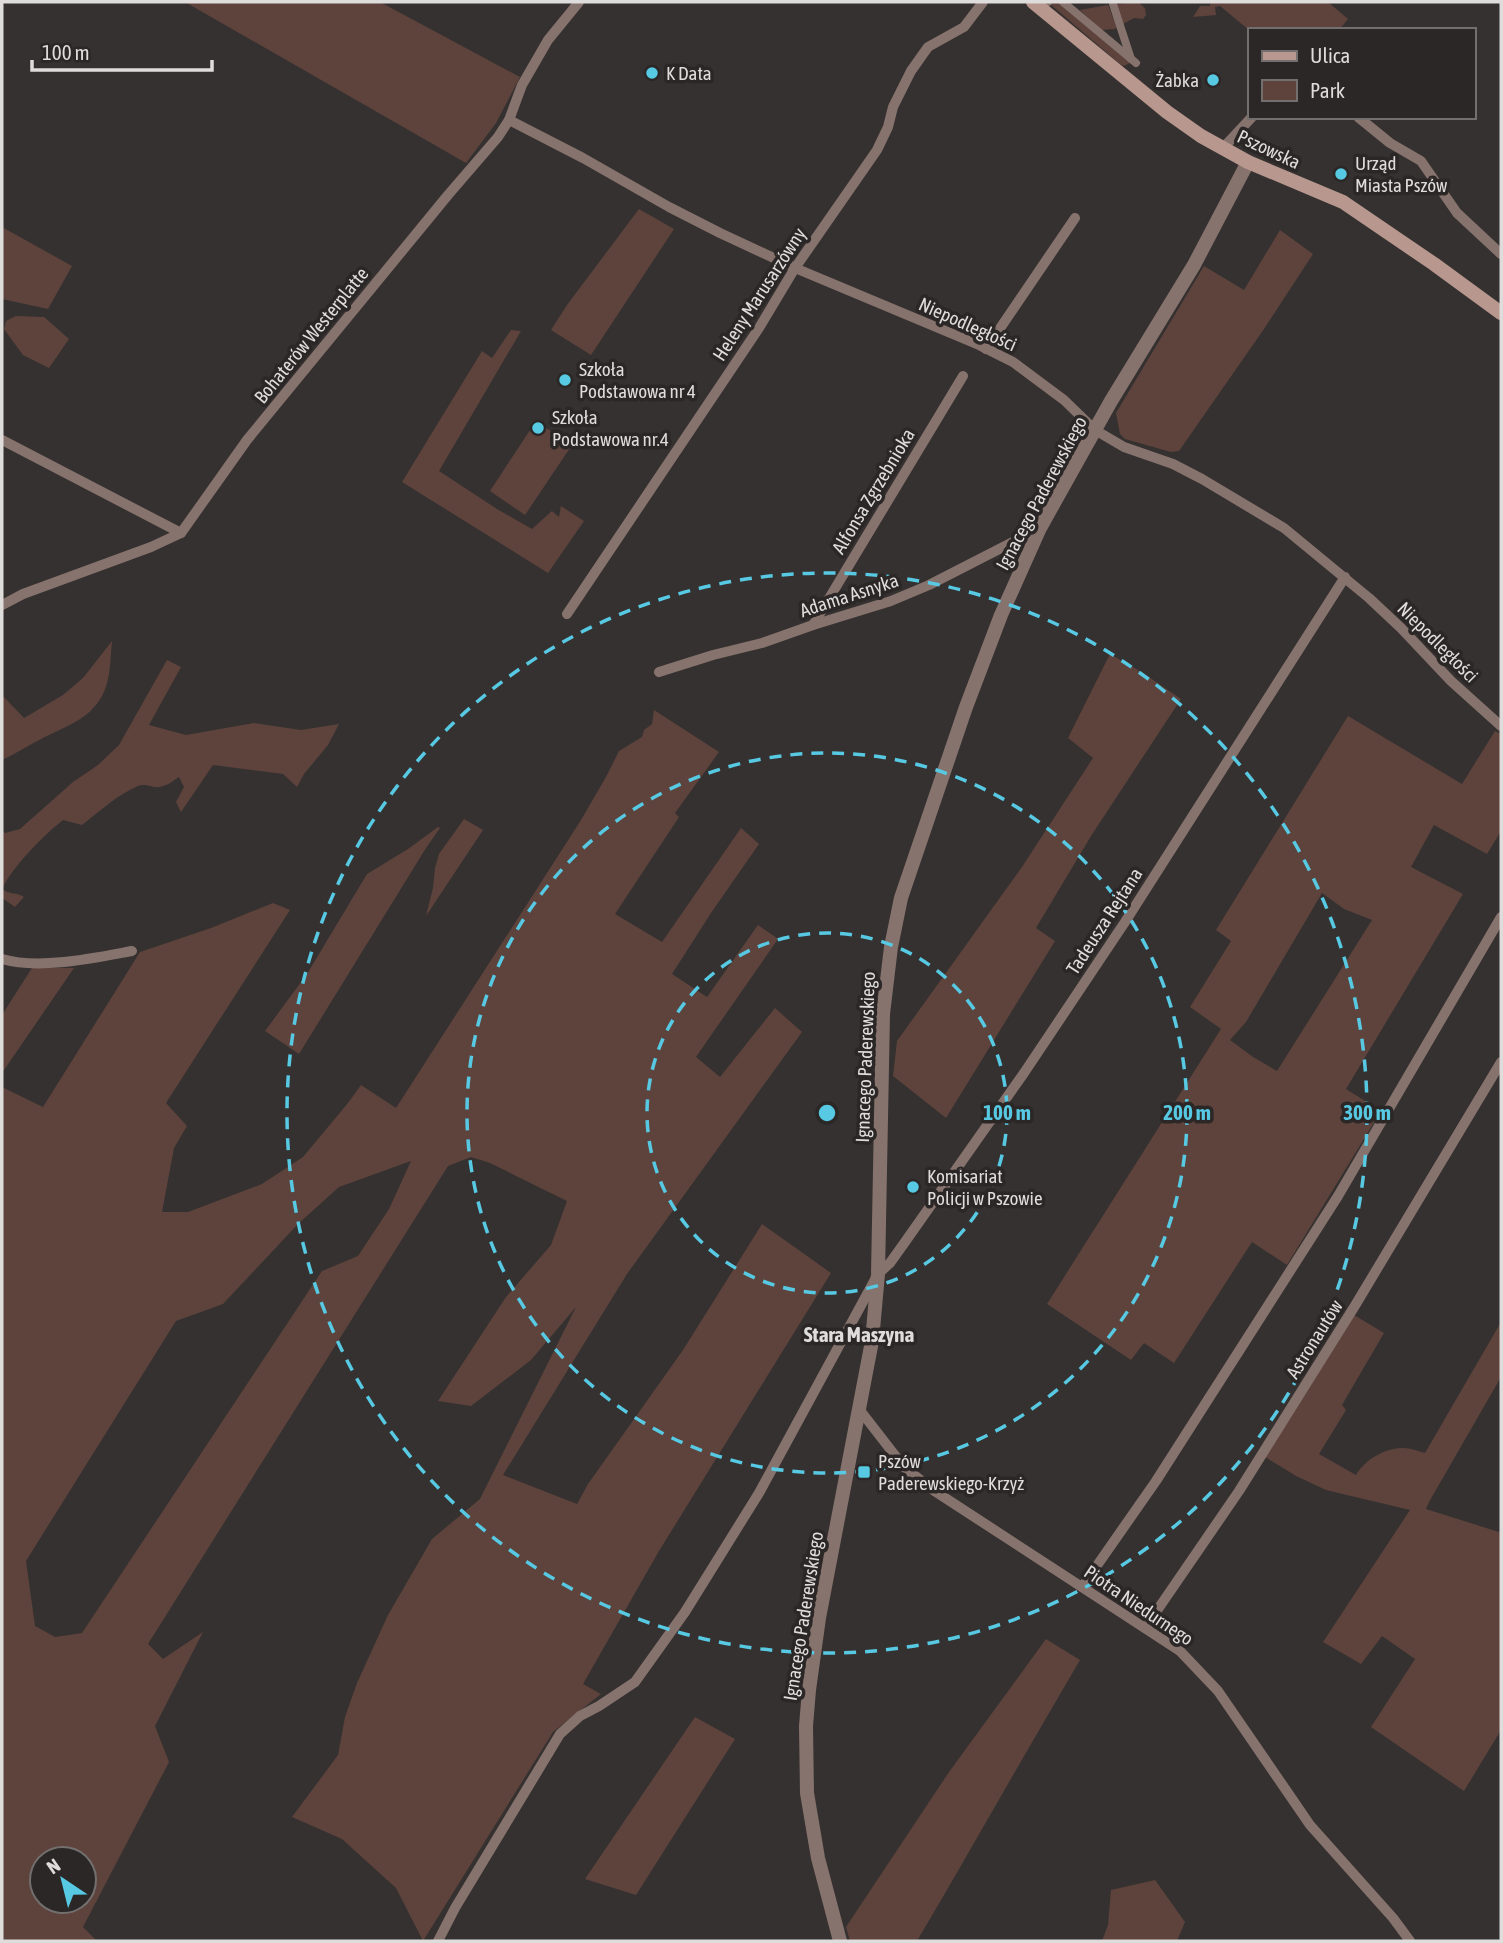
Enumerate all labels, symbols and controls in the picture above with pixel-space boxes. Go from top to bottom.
scale bar [32,28,212,72]
legend [1248,28,1475,119]
text: 100 m [42,40,90,64]
text: Ulica [1310,43,1350,67]
place label: K Data [666,62,712,84]
marker: K Data [644,65,660,81]
place label: Żabka [1155,69,1199,91]
marker: Żabka [1205,72,1221,88]
text: Park [1310,78,1345,102]
street label: Pszowska [1234,125,1304,173]
place label: Urząd Miasta Pszów [1355,152,1448,196]
marker: Urząd Miasta Pszów [1333,166,1349,182]
street label: Heleny Marusarzówny [708,223,810,365]
street label: Bohaterów Westerplatte [249,263,373,407]
street label: Niepodległości [916,293,1020,355]
place label: Szkoła Podstawowa nr 4 [579,358,696,402]
marker: Szkoła Podstawowa nr 4 [557,372,573,388]
place label: Szkoła Podstawowa nr.4 [552,406,669,450]
street label: Ignacego Paderewskiego [991,412,1091,574]
marker: Szkoła Podstawowa nr.4 [530,420,546,436]
street label: Alfonsa Zgrzebnioka [827,424,919,558]
street label: Adama Asnyka [797,569,901,621]
street label: Niepodległości [1393,597,1483,687]
street label: Tadeusza Rejtana [1061,864,1147,978]
street label: Ignacego Paderewskiego [851,971,879,1143]
text: 100 m [983,1100,1031,1124]
text: 200 m [1163,1100,1211,1124]
text: 300 m [1343,1100,1391,1124]
centre of rings [815,1101,839,1125]
place label: Komisariat Policji w Pszowie [927,1165,1043,1209]
marker: Komisariat Policji w Pszowie [905,1179,921,1195]
street label: Astronautów [1281,1295,1347,1382]
district label: Stara Maszyna [804,1322,914,1346]
place label: Pszów Paderewskiego-Krzyż [878,1450,1024,1494]
marker: Pszów Paderewskiego-Krzyż [856,1464,872,1480]
street label: Ignacego Paderewskiego [779,1530,827,1702]
street label: Piotra Niedurnego [1080,1560,1198,1650]
north arrow [28,1845,98,1915]
text: N [42,1854,64,1878]

